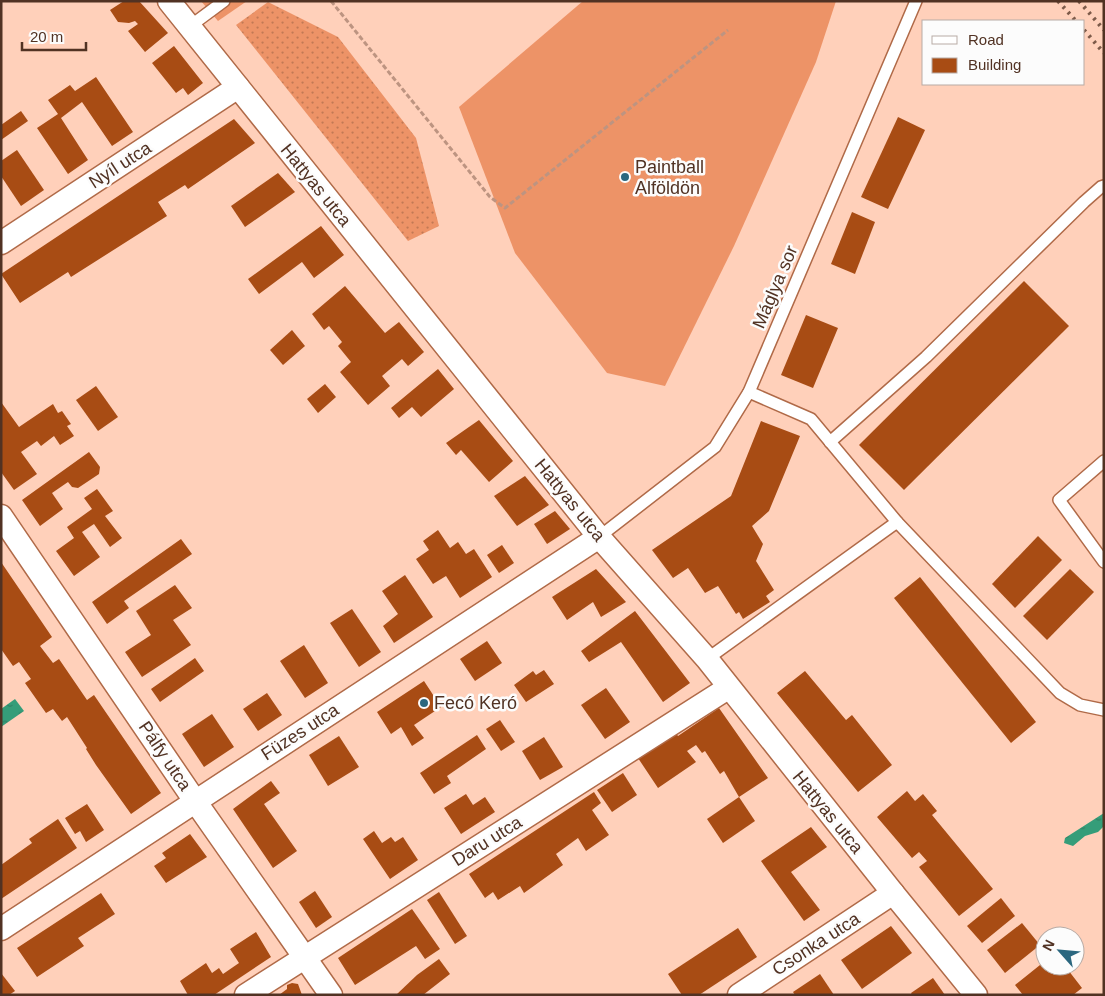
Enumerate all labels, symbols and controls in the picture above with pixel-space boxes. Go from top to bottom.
scale bar [22,20,86,52]
legend [922,20,1085,85]
text: 20 m [30,28,63,45]
text: Road [968,31,1004,48]
text: Building [968,56,1021,73]
street label: Nyíl utca [85,137,156,192]
street label: Hattyas utca [277,140,356,231]
place label: Paintball Alföldön [635,157,704,198]
marker: Paintball Alföldön [619,171,631,183]
street label: Máglya sor [749,243,801,331]
street label: Hattyas utca [531,455,610,546]
place label: Fecó Keró [434,693,517,713]
marker: Fecó Keró [418,697,430,709]
street label: Füzes utca [258,699,343,764]
street label: Pálfy utca [135,718,196,795]
street label: Hattyas utca [789,767,868,858]
street label: Daru utca [449,811,526,870]
street label: Csonka utca [769,908,864,980]
north arrow [1035,926,1085,976]
text: N [1039,937,1058,953]

